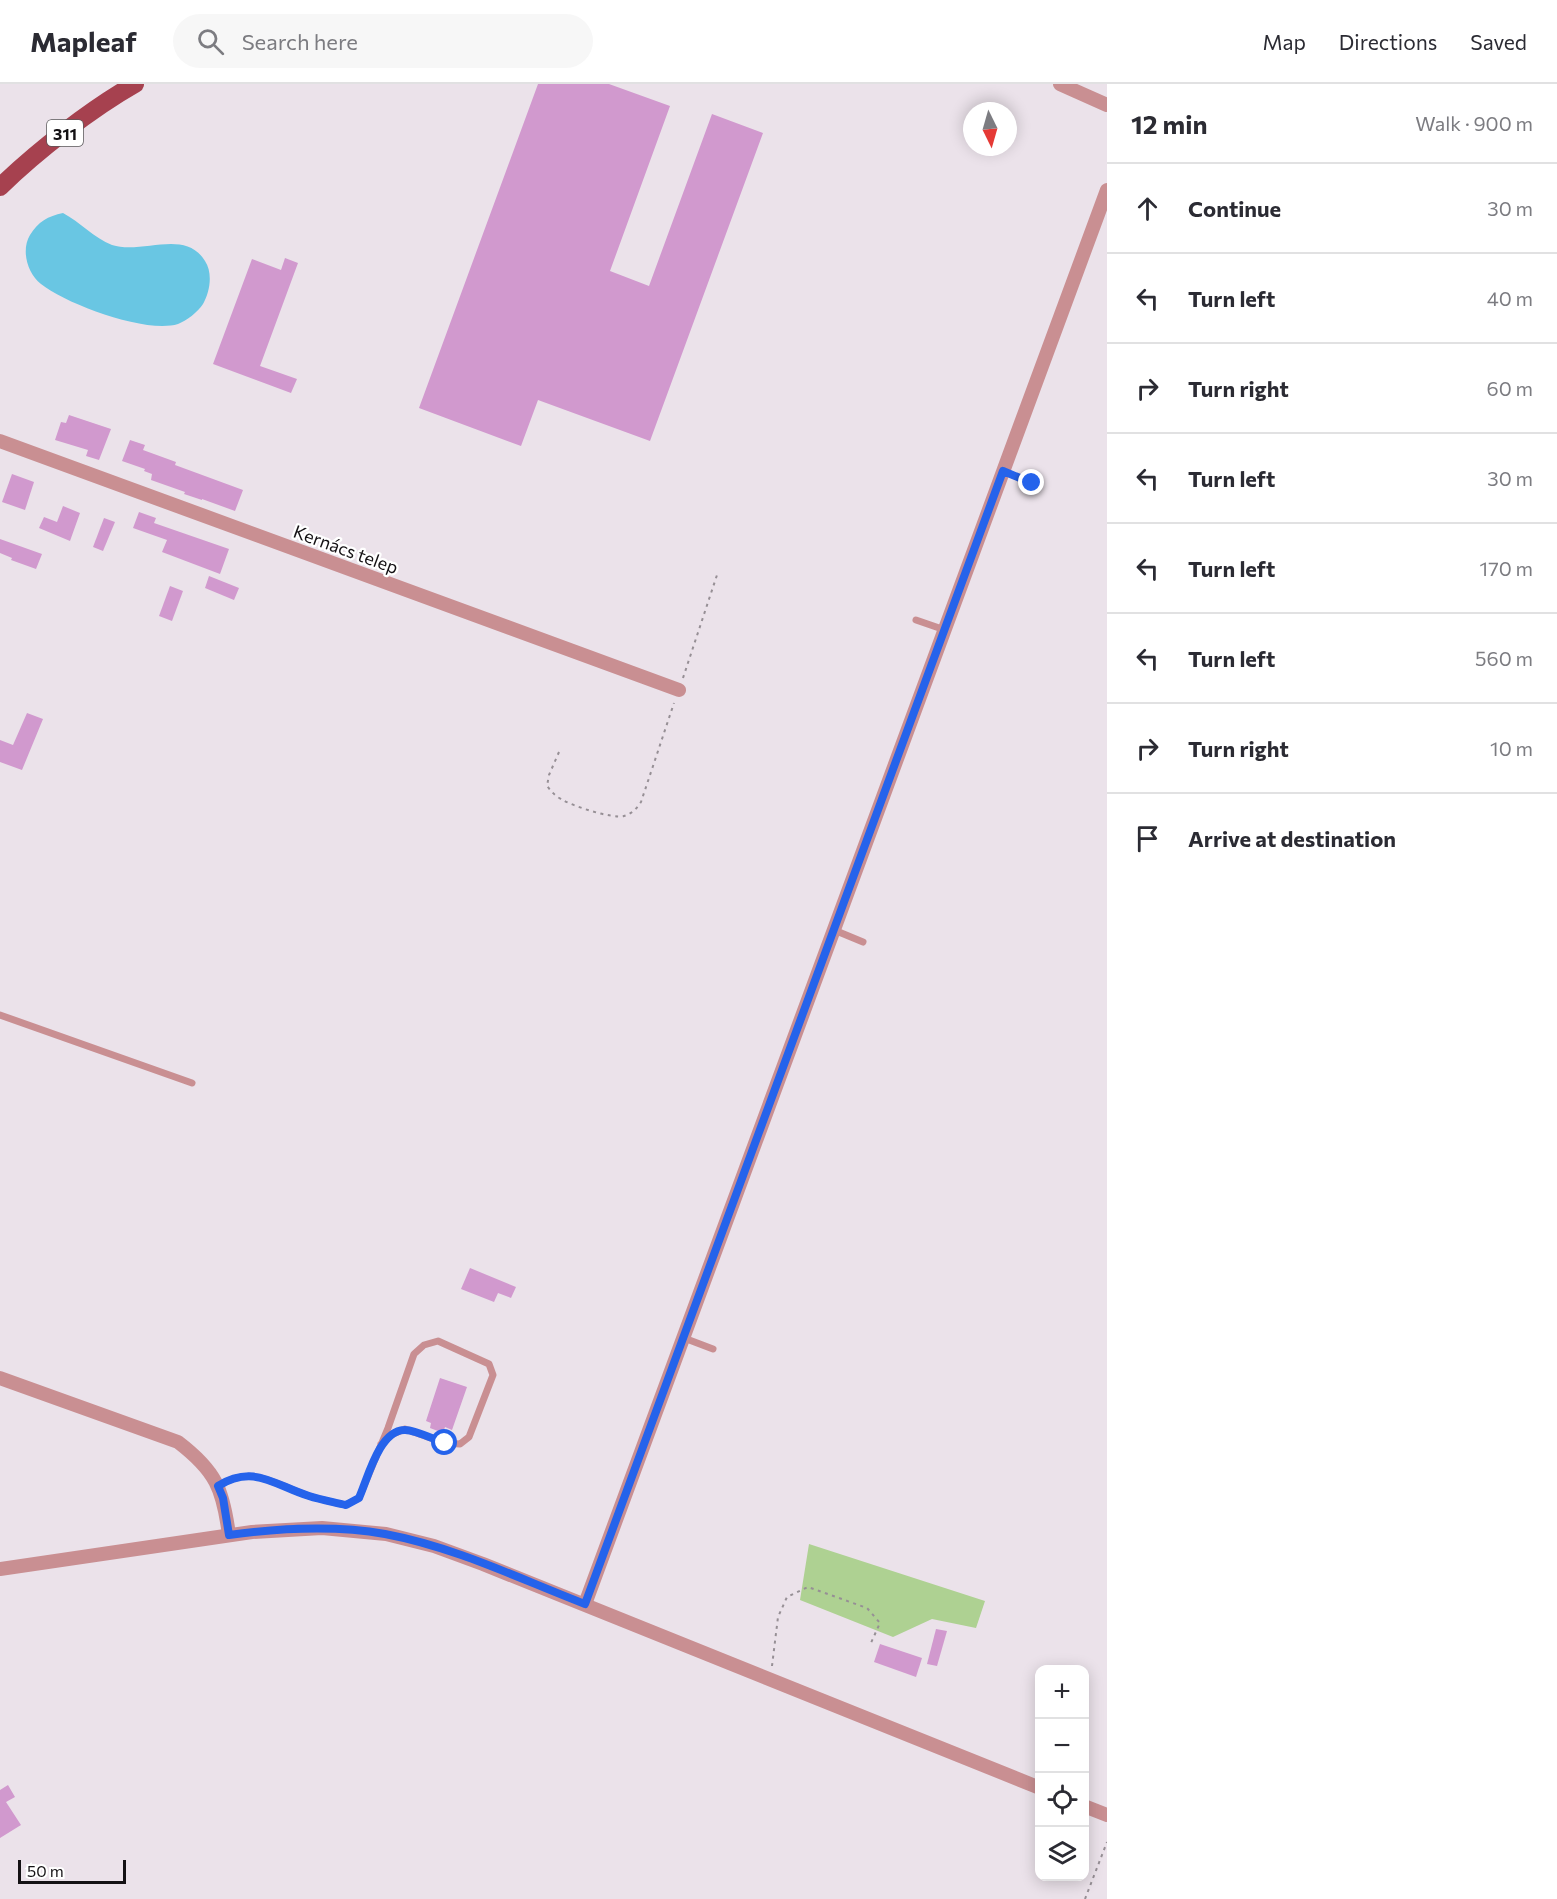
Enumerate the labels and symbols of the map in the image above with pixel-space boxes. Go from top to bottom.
north arrow [963,102,1017,156]
road number: 311 [47,120,83,146]
route end [1018,469,1044,495]
street label: Kernács telep [291,520,401,578]
route start [431,1429,457,1455]
scale bar [18,1857,126,1884]

